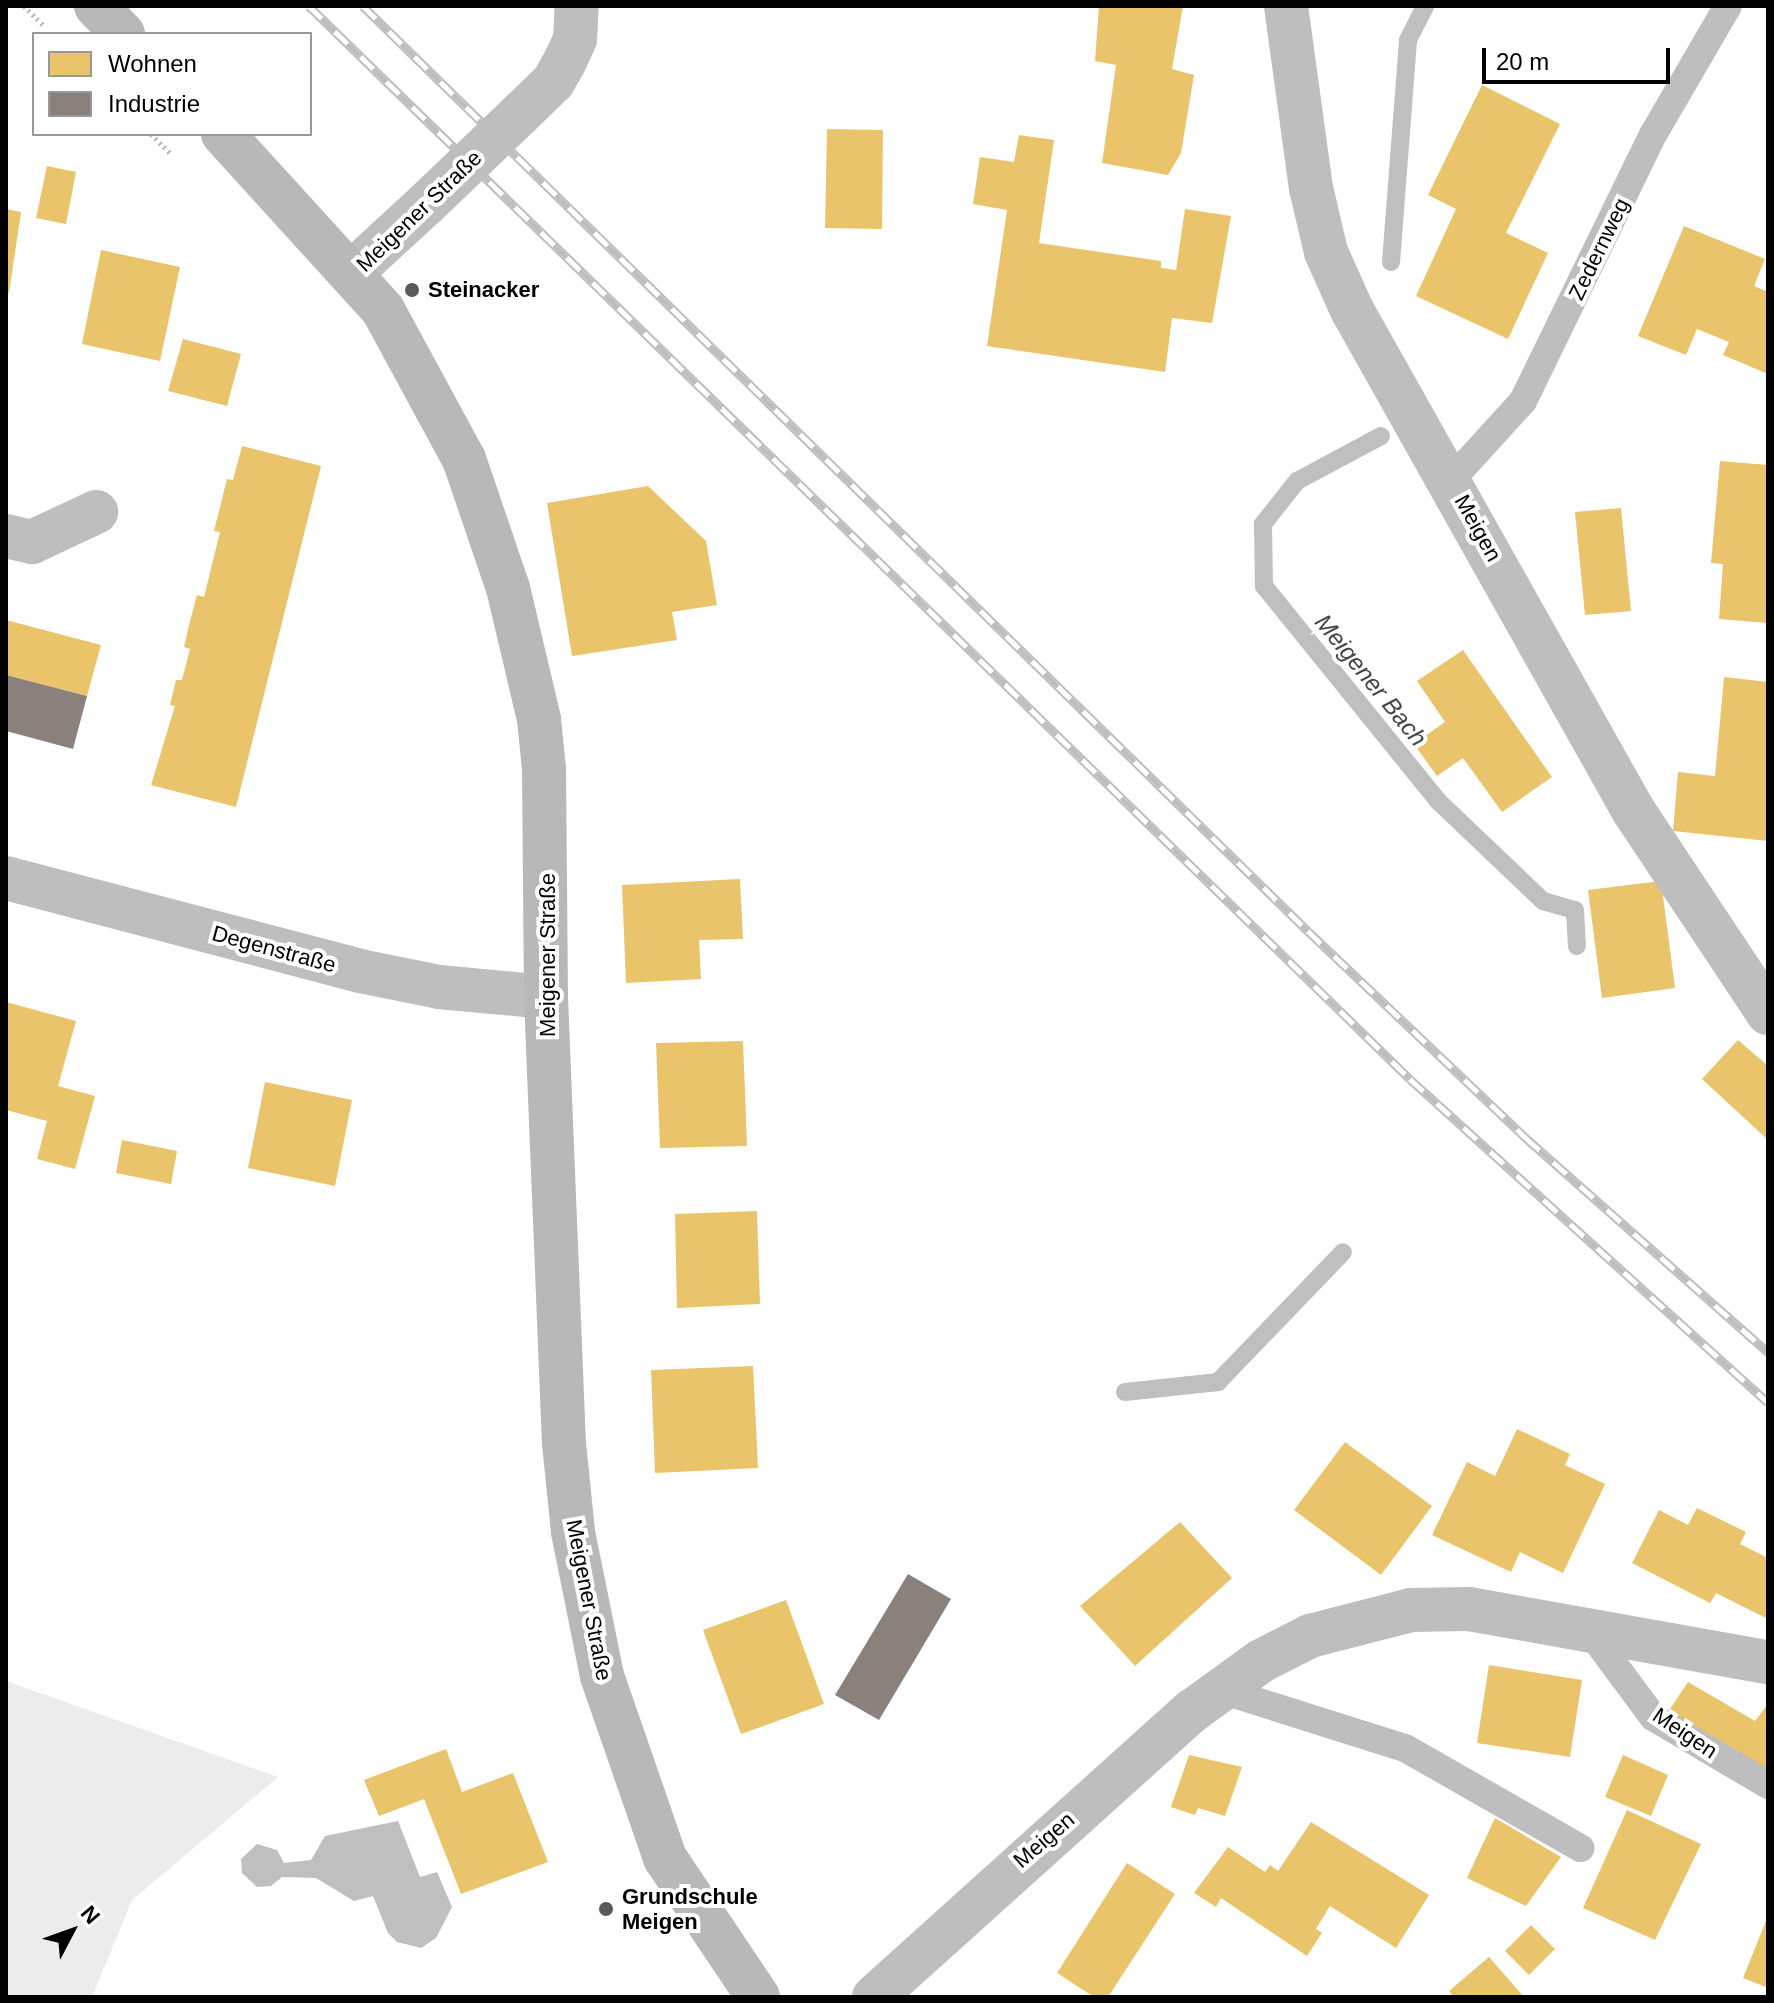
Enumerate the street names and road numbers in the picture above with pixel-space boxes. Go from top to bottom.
street label: Meigener Straße [351,145,487,277]
street label: Zedernweg [1563,194,1635,304]
street label: Meigen [1449,490,1507,566]
street label: Meigener Straße [535,873,561,1037]
street label: Degenstraße [209,920,339,978]
street label: Meigener Straße [560,1517,618,1683]
street label: Meigen [1648,1702,1722,1764]
street label: Meigen [1008,1806,1080,1874]

